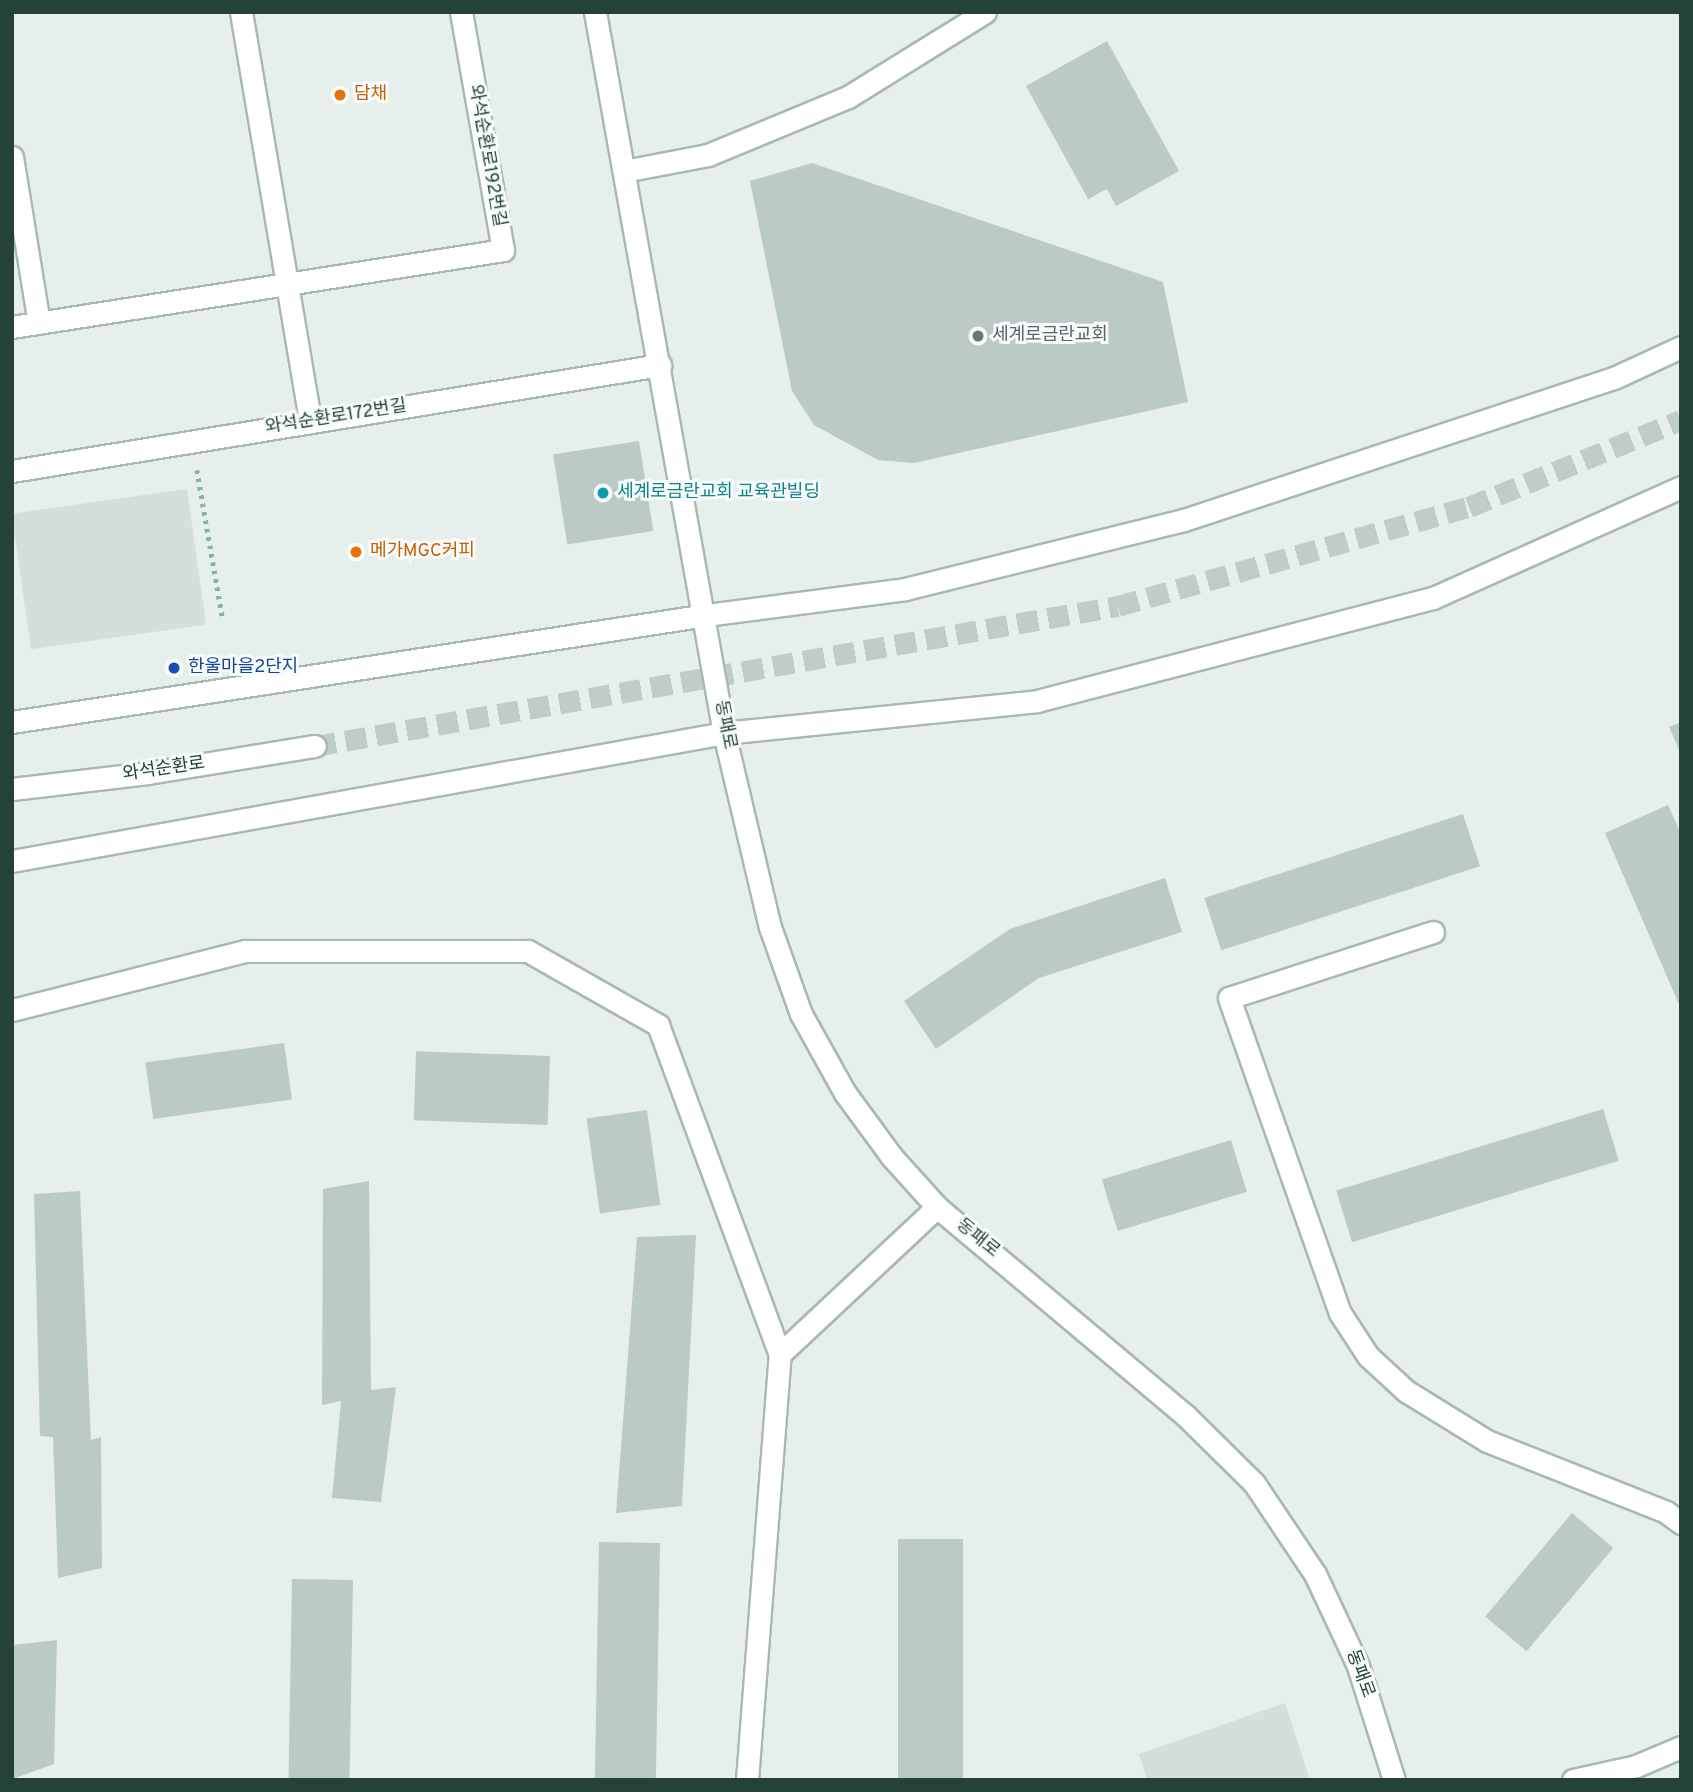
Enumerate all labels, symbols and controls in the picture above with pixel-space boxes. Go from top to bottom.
street label: 와석순환로192번길 [463,83,509,229]
place label: 담채 [354,84,387,106]
marker: 담채 [332,87,348,103]
place label: 세계로금란교회 [992,325,1108,347]
marker: 세계로금란교회 [970,328,986,344]
street label: 와석순환로172번길 [264,396,408,440]
place label: 세계로금란교회 교육관빌딩 [617,482,820,504]
marker: 세계로금란교회 교육관빌딩 [595,485,611,501]
place label: 메가MGC커피 [370,541,475,563]
marker: 메가MGC커피 [348,544,364,560]
place label: 한울마을2단지 [188,657,298,679]
marker: 한울마을2단지 [166,660,182,676]
street label: 동패로 [709,699,739,751]
street label: 와석순환로 [121,754,207,786]
street label: 동패로 [951,1215,1003,1263]
street label: 동패로 [1340,1647,1378,1701]

